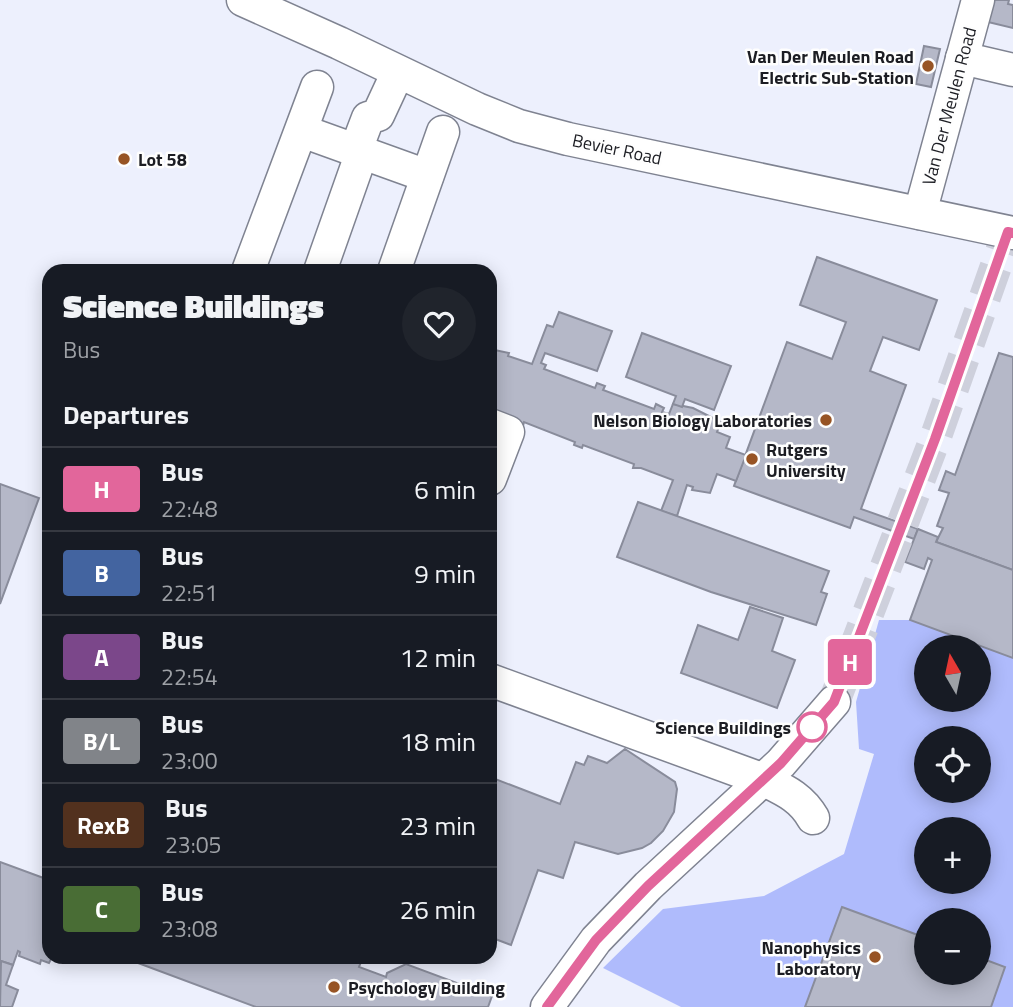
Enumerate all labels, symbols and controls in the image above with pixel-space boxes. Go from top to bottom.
street label: Van Der Meulen Road [915,24,983,188]
place label: Van Der Meulen Road Electric Sub-Station [747,43,914,91]
marker: Van Der Meulen Road Electric Sub-Station [920,58,936,74]
street label: Bevier Road [570,126,664,172]
place label: Lot 58 [138,146,187,173]
marker: Lot 58 [116,151,132,167]
text: Science Buildings [63,281,324,331]
button: heart [402,287,476,361]
text: Bus [63,332,100,367]
text: Departures [63,395,189,434]
place label: Nelson Biology Laboratories [593,407,812,434]
marker: Nelson Biology Laboratories [818,412,834,428]
place label: Rutgers University [766,436,846,484]
marker: Rutgers University [744,451,760,467]
text: Bus [161,452,203,491]
text: 6 min [414,470,476,509]
text: H [93,471,110,507]
text: 22:48 [161,491,218,526]
text: Bus [161,536,203,575]
text: 9 min [414,554,476,593]
text: B [94,555,109,591]
text: 22:51 [161,575,218,610]
text: Bus [161,620,203,659]
north arrow [914,635,990,712]
map controls [914,635,991,985]
text: 12 min [400,638,476,677]
text: A [94,639,109,675]
line badge: H [827,639,873,685]
text: H [842,644,858,680]
text: 22:54 [161,659,218,694]
text: Bus [161,704,203,743]
marker: Science Buildings [797,712,827,742]
place label: Science Buildings [655,714,791,741]
text: 18 min [400,722,476,761]
text: B/L [83,723,120,759]
button: locate [914,726,991,803]
text: 23:00 [161,743,218,778]
text: Bus [165,788,207,827]
text: 23 min [400,806,476,845]
text: RexB [77,807,130,843]
button: + [914,817,991,894]
text: 23:05 [165,827,221,862]
text: Bus [161,872,203,911]
text: 26 min [400,890,476,929]
text: C [95,891,108,927]
button: − [914,908,991,985]
text: 23:08 [161,911,218,946]
place label: Nanophysics Laboratory [762,934,861,982]
marker: Nanophysics Laboratory [867,949,883,965]
place label: Psychology Building [348,974,505,1001]
marker: Psychology Building [326,979,342,995]

